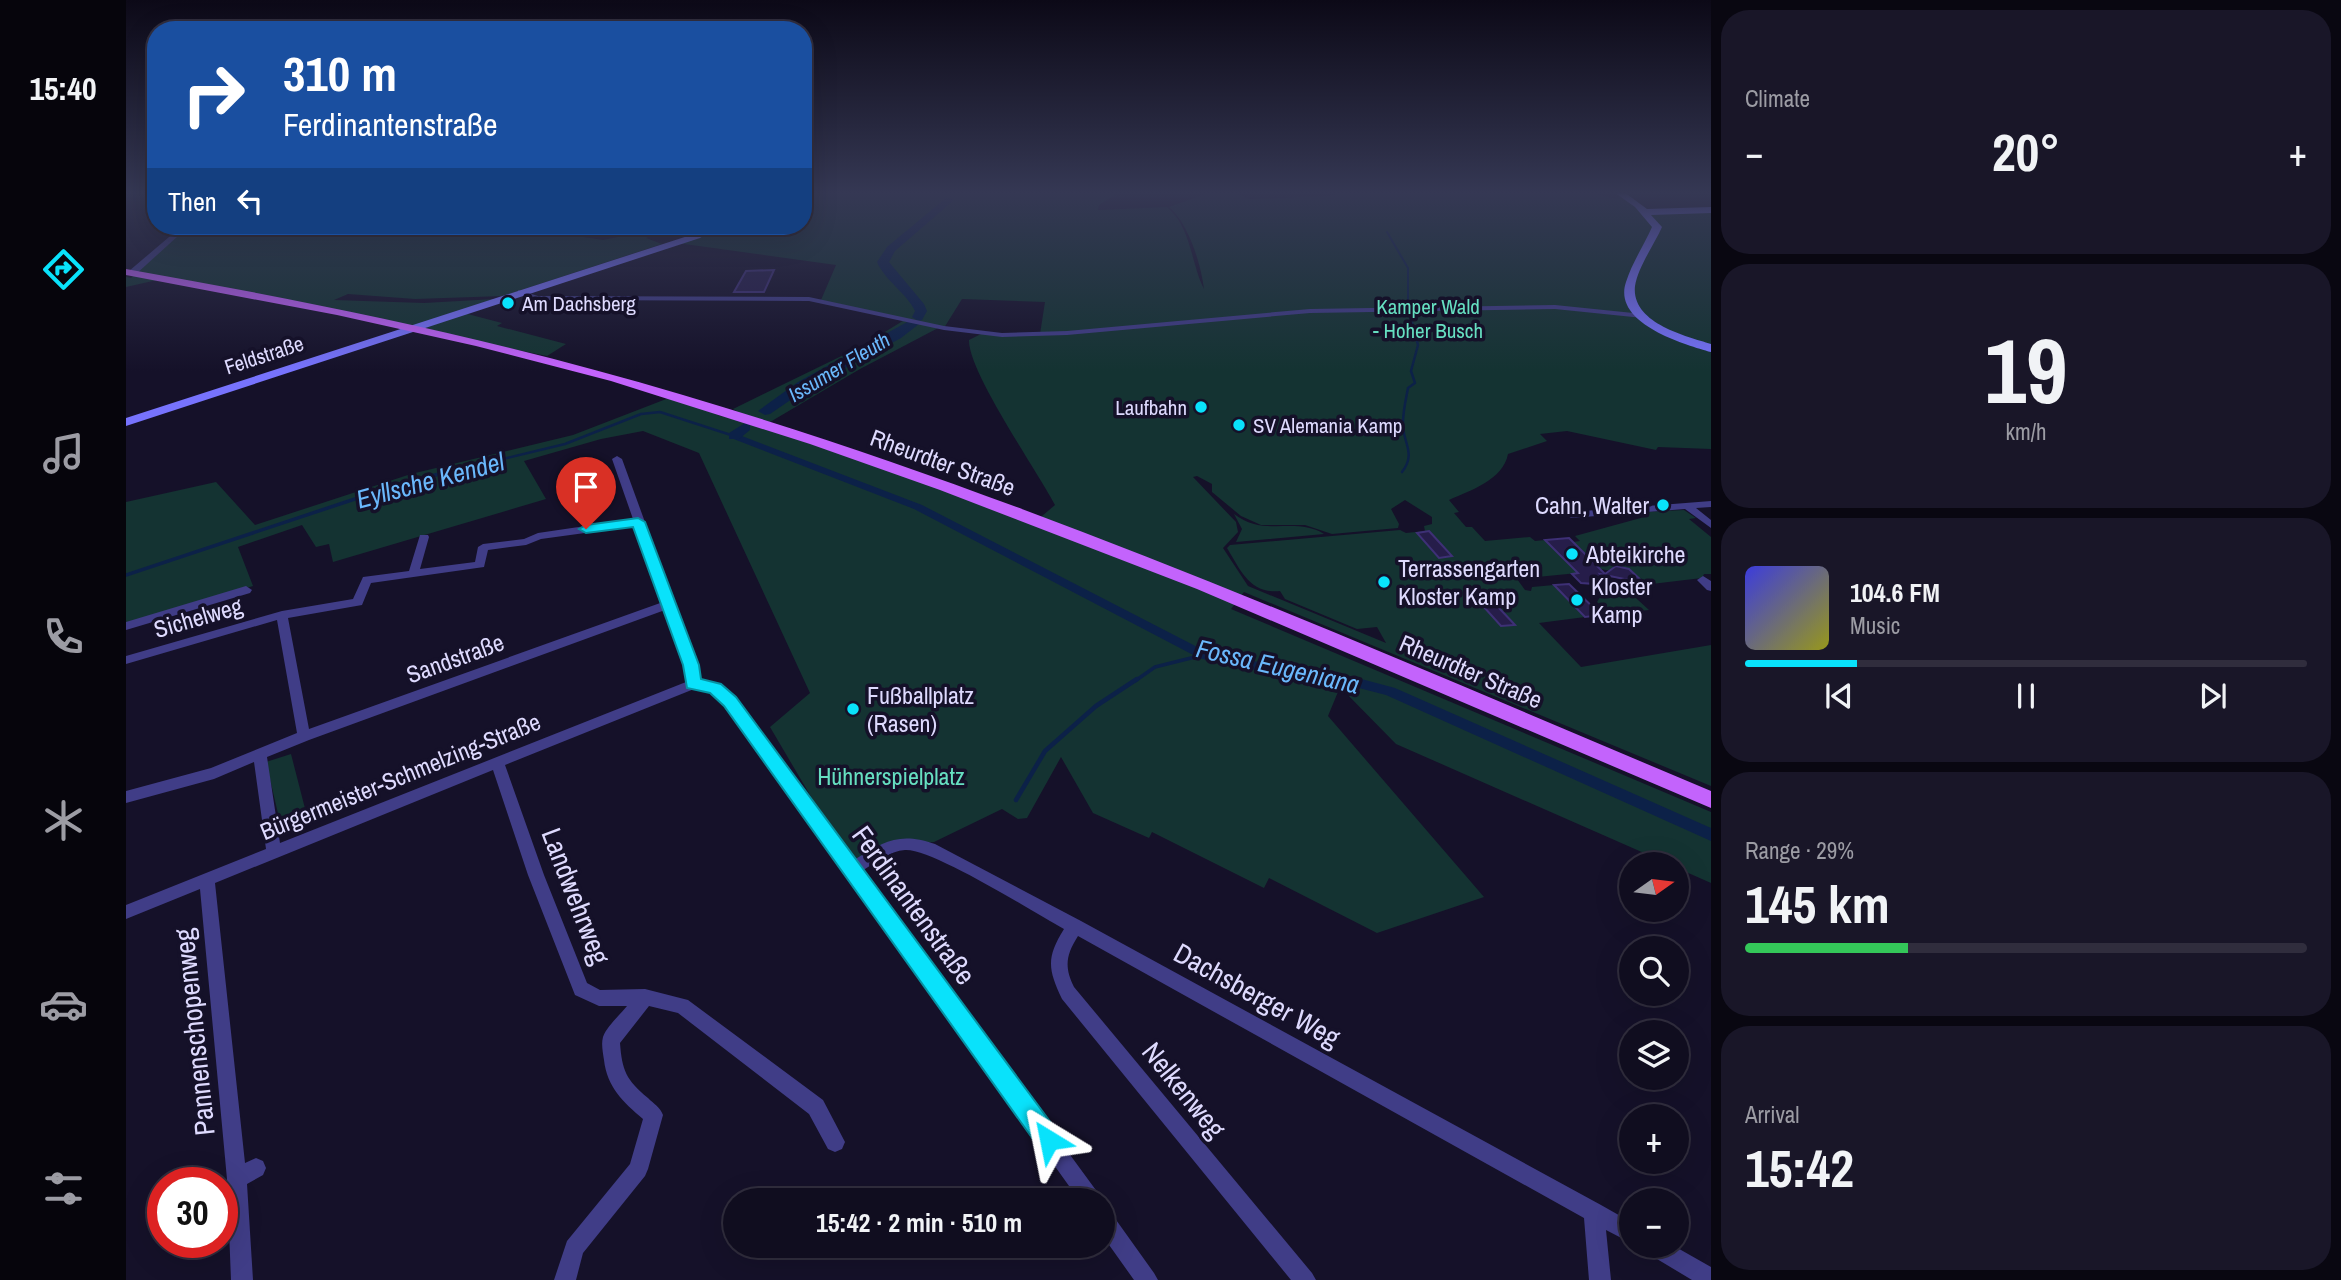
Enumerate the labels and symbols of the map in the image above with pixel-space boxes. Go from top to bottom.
place label: Am Dachsberg [521,289,636,318]
park label: Kamper Wald - Hoher Busch [1373,292,1483,345]
marker: Am Dachsberg [500,295,516,311]
water label: Issumer Fleuth [783,325,895,409]
street label: Feldstraße [221,329,307,381]
place label: Laufbahn [1115,393,1187,422]
marker: Laufbahn [1193,399,1209,415]
place label: SV Alemania Kamp [1253,411,1402,440]
marker: SV Alemania Kamp [1231,417,1247,433]
street label: Rheurdter Straße [866,421,1020,503]
water label: Eyllsche Kendel [352,443,509,517]
pin [556,457,616,529]
place label: Cahn, Walter [1535,489,1649,521]
marker: Cahn, Walter [1655,497,1671,513]
place label: Abteikirche [1585,538,1686,570]
marker: Abteikirche [1564,546,1580,562]
place label: Terrassengarten Kloster Kamp [1398,552,1540,612]
place label: Kloster Kamp [1591,570,1653,630]
marker: Terrassengarten Kloster Kamp [1376,574,1392,590]
street label: Sichelweg [150,589,246,645]
marker: Kloster Kamp [1569,592,1585,608]
street label: Sandstraße [402,626,508,690]
street label: Rheurdter Straße [1395,627,1547,715]
water label: Fossa Eugeniana [1193,630,1363,702]
place label: Fußballplatz (Rasen) [867,679,974,739]
marker: Fußballplatz (Rasen) [845,701,861,717]
street label: Bürgermeister-Schmelzing-Straße [255,705,545,847]
park label: Hühnerspielplatz [817,760,965,792]
street label: Ferdinantenstraße [843,818,985,992]
street label: Landwehrweg [533,822,619,970]
north arrow [1619,852,1689,922]
street label: Pannenschopenweg [164,926,224,1137]
street label: Dachsberger Weg [1167,934,1347,1056]
street label: Nelkenweg [1133,1034,1235,1146]
position arrow [1012,1103,1086,1177]
speed limit sign: 30 [147,1167,238,1258]

